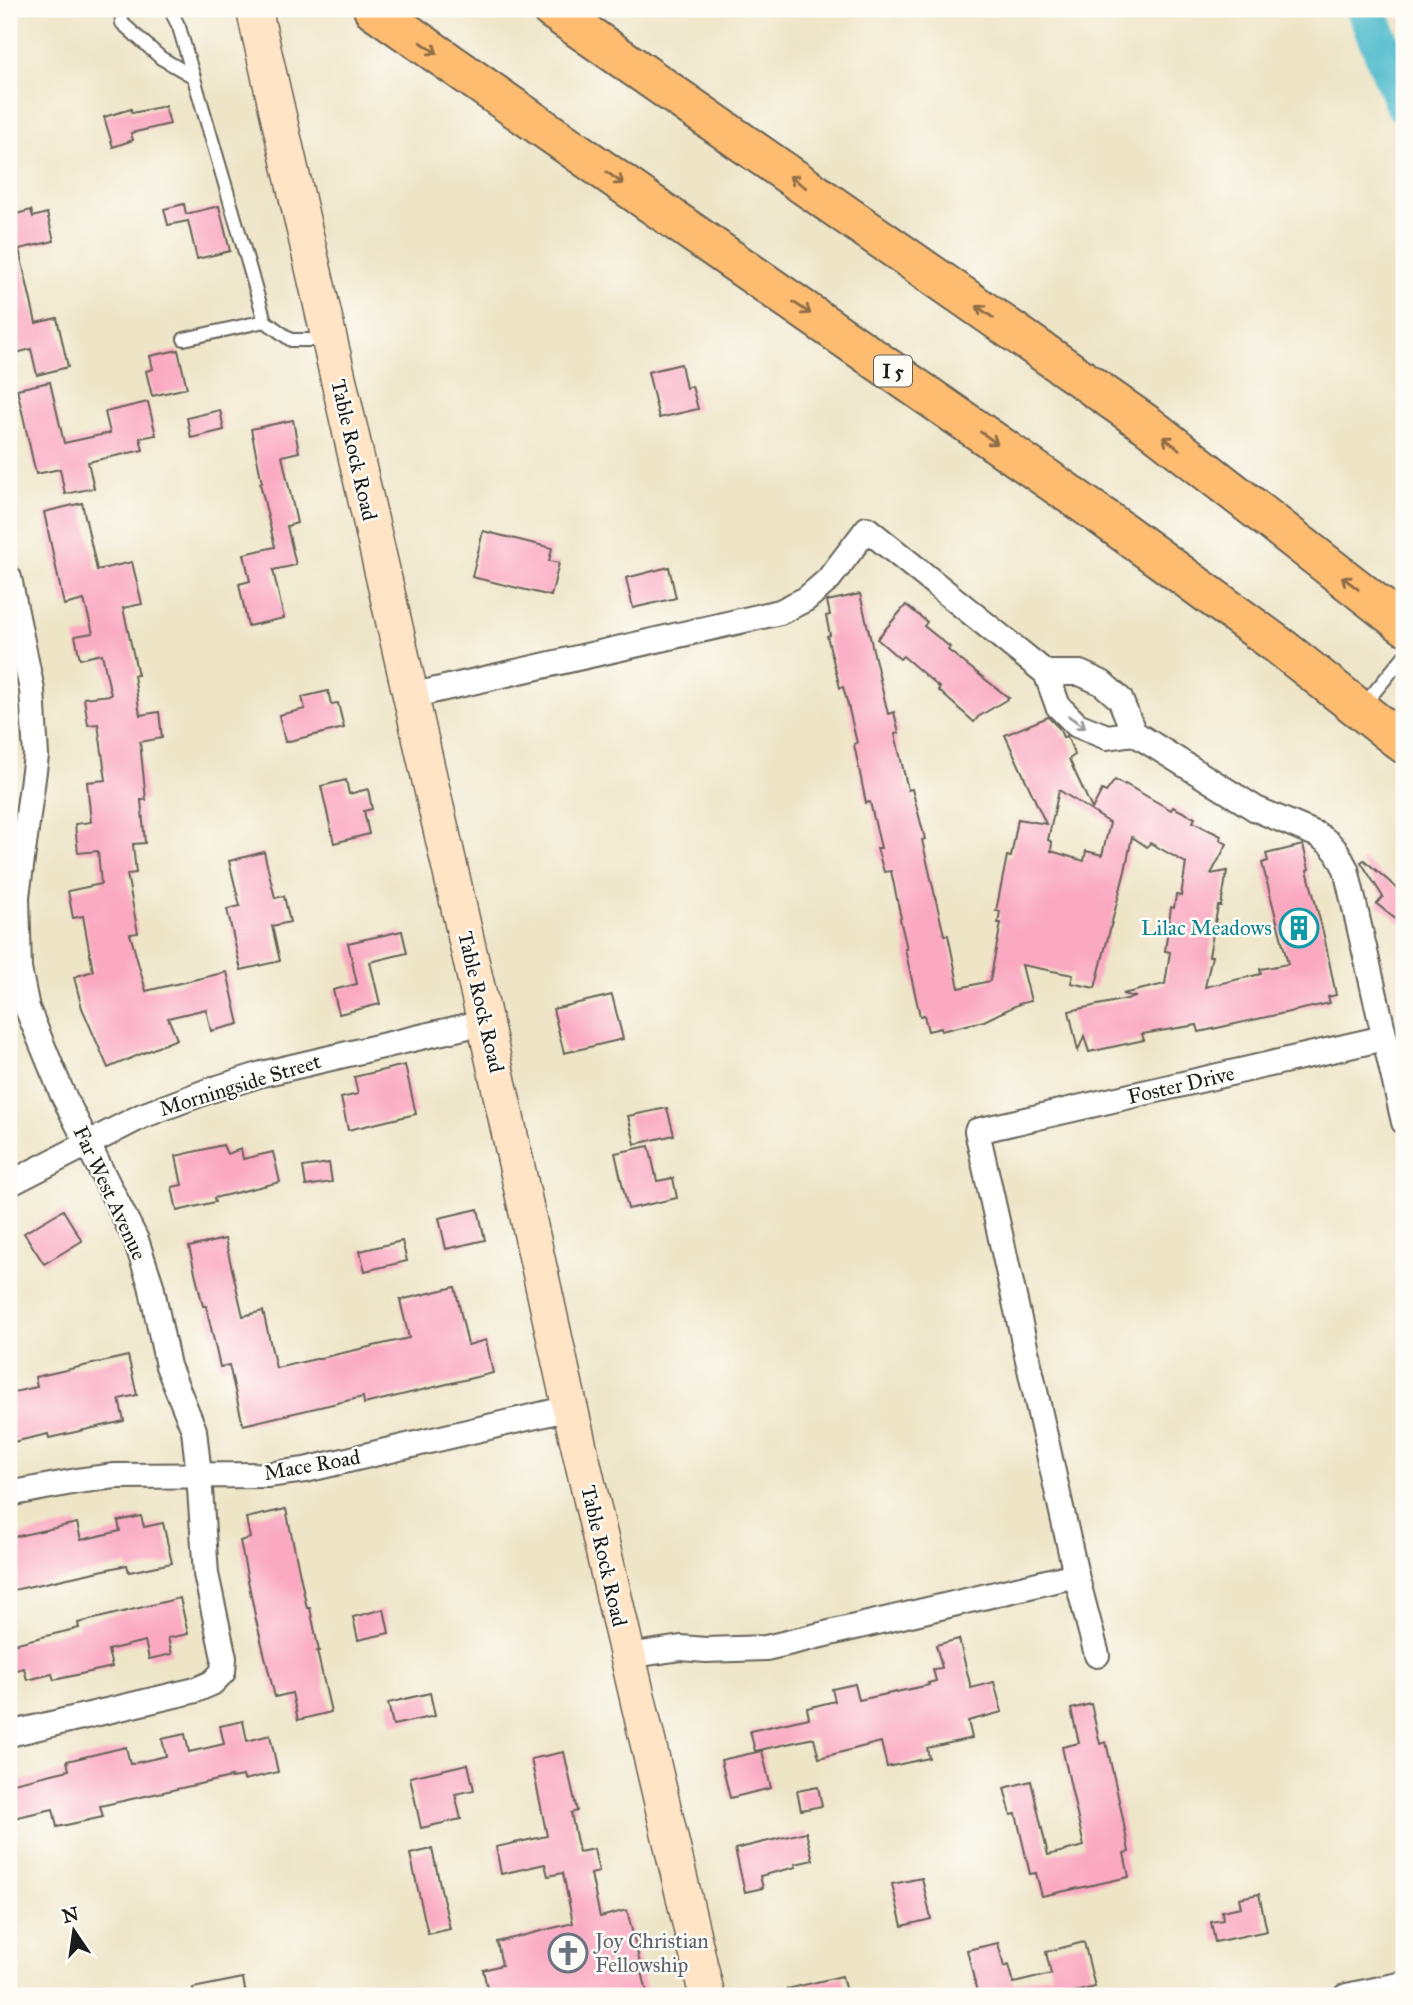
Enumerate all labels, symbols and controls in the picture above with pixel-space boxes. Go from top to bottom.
one-way arrow [419,41,438,55]
one-way arrow [605,171,624,185]
one-way arrow [789,175,808,189]
one-way arrow [791,301,811,315]
one-way arrow [976,305,995,319]
road number: I 5 [874,356,912,386]
street label: Table Rock Road [325,377,383,524]
one-way arrow [979,431,998,445]
one-way arrow [1162,436,1180,451]
one-way arrow [1342,575,1360,590]
one-way arrow [1068,714,1087,729]
building icon: Lilac Meadows [1278,907,1320,949]
place label: Lilac Meadows [1141,915,1272,941]
street label: Table Rock Road [452,929,510,1076]
street label: Morningside Street [156,1048,324,1122]
street label: Foster Drive [1125,1060,1237,1110]
street label: Far West Avenue [68,1122,153,1264]
street label: Mace Road [262,1444,363,1486]
street label: Table Rock Road [575,1483,633,1630]
north arrow [38,1896,108,1966]
text: N [60,1902,81,1928]
place label: Joy Christian Fellowship [593,1928,709,1978]
church icon: Joy Christian Fellowship [547,1932,589,1974]

